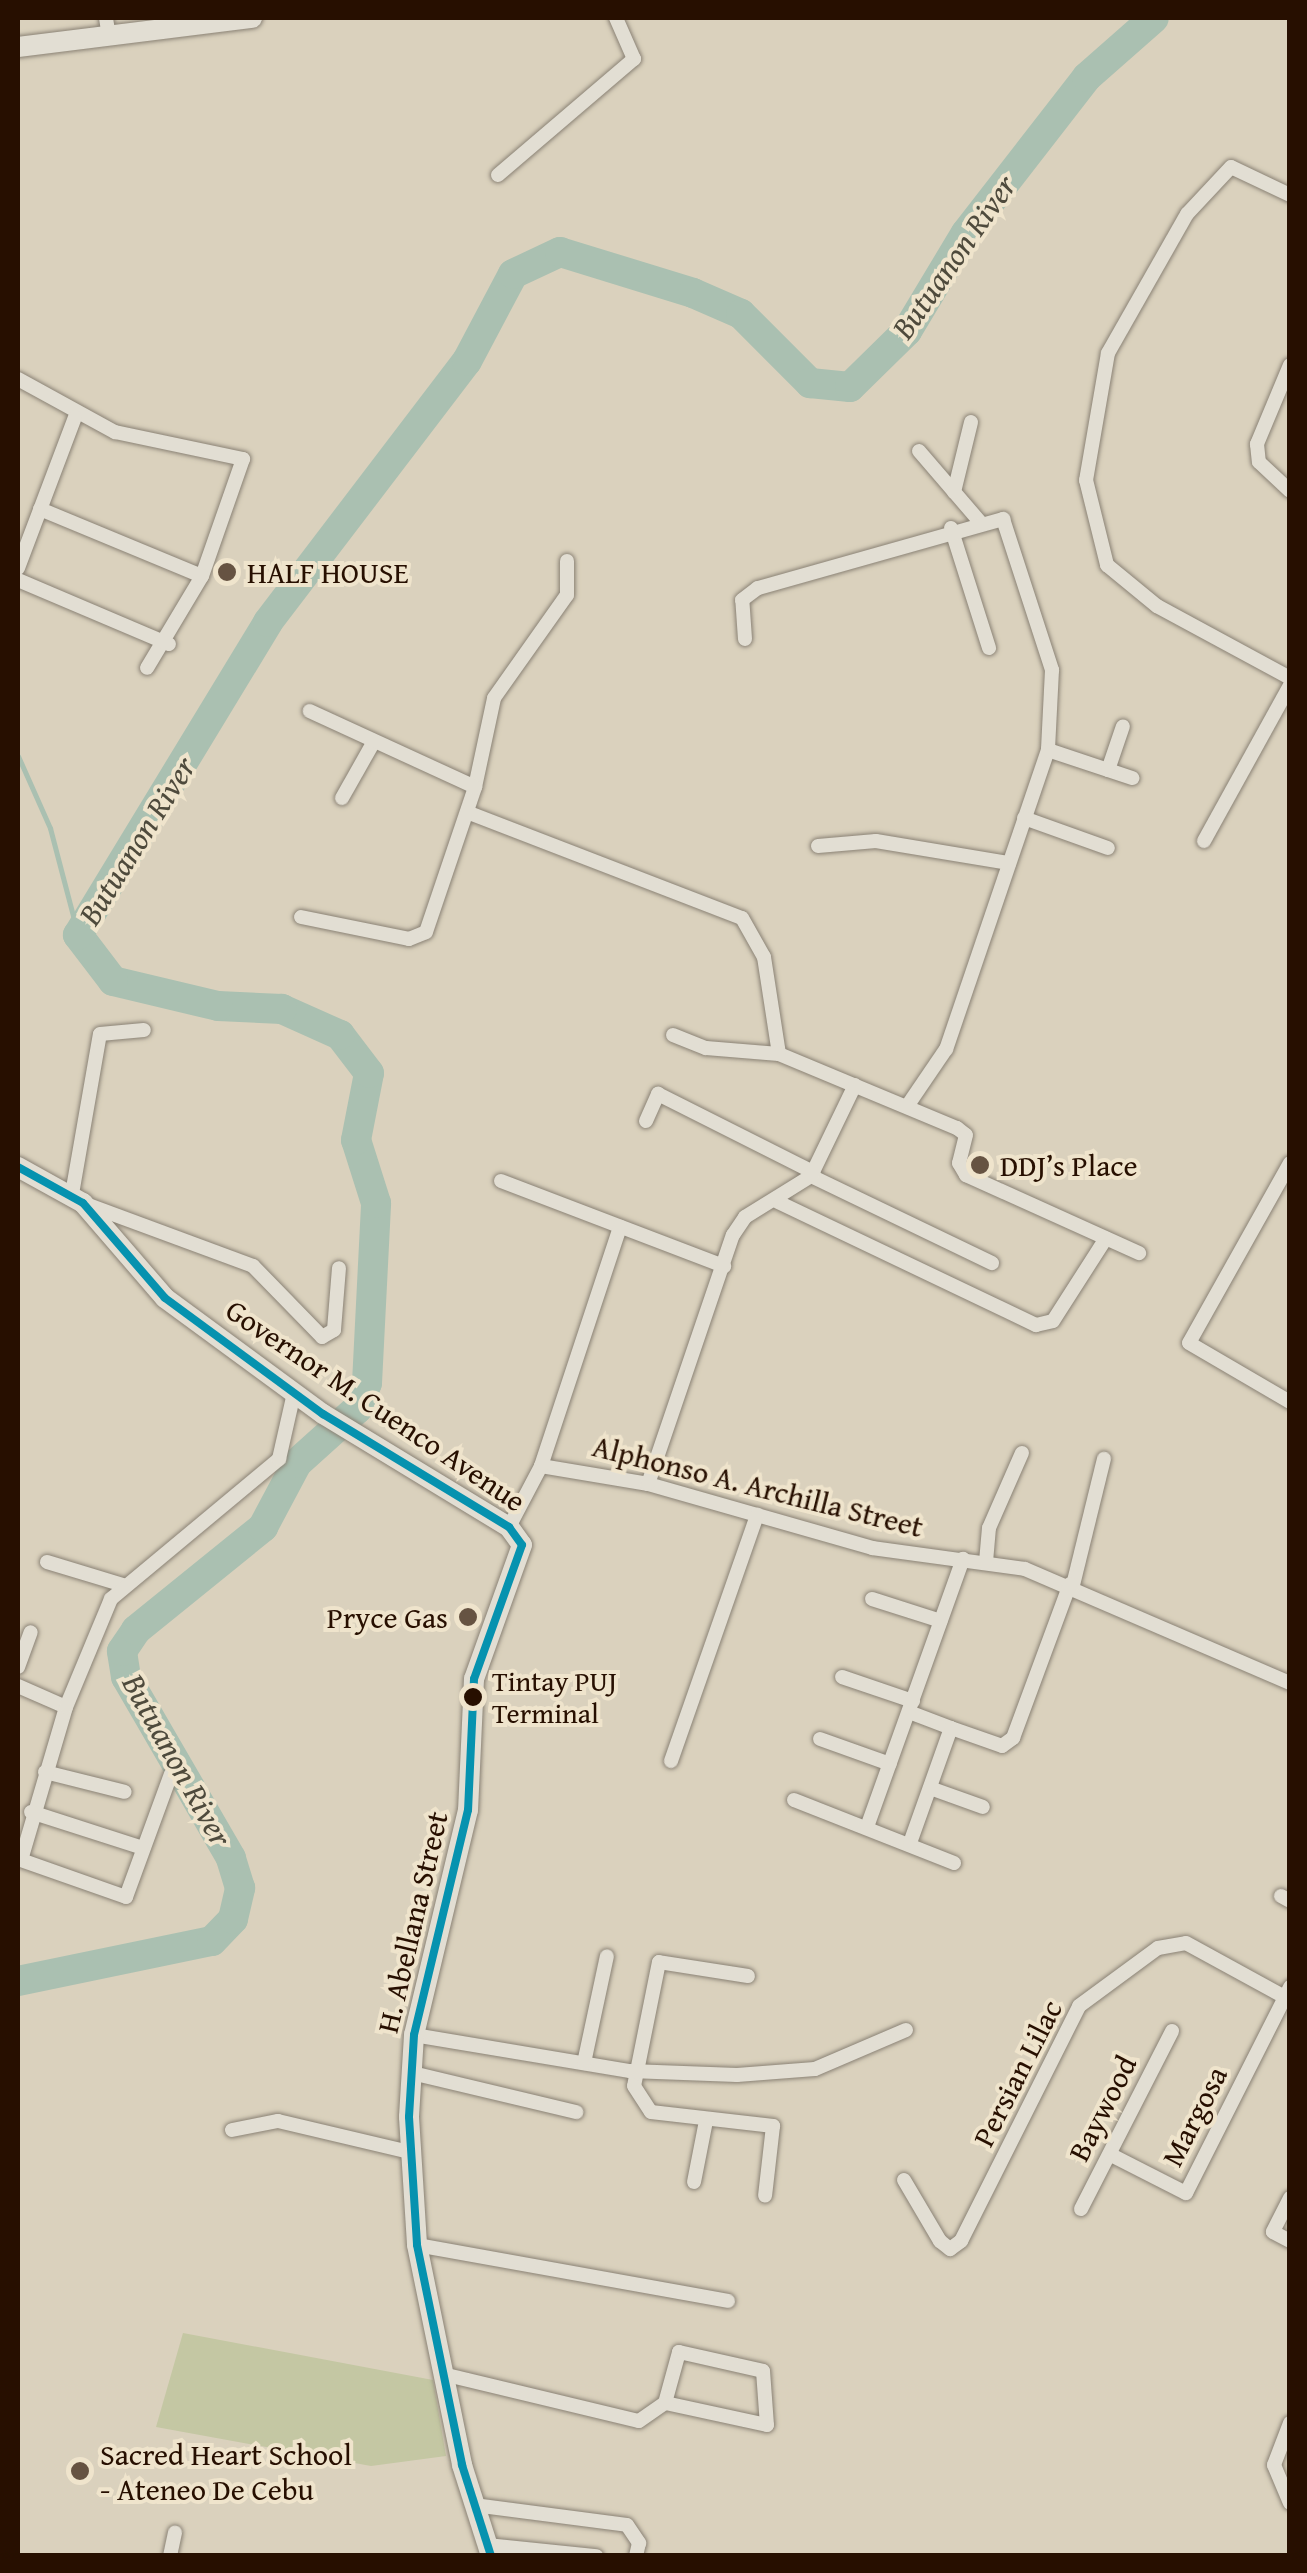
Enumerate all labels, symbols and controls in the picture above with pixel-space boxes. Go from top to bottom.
water label: Butuanon River [884,168,1024,346]
place label: HALF HOUSE [247,554,409,590]
marker: HALF HOUSE [216,561,238,583]
water label: Butuanon River [70,750,204,932]
place label: DDJ’s Place [1000,1147,1138,1183]
marker: DDJ’s Place [969,1154,991,1176]
street label: Governor M. Cuenco Avenue [219,1291,533,1519]
street label: Alphonso A. Archilla Street [589,1427,927,1545]
place label: Pryce Gas [327,1599,448,1635]
marker: Pryce Gas [457,1606,479,1628]
place label: Tintay PUJ Terminal [492,1664,617,1730]
water label: Butuanon River [114,1667,240,1853]
marker: Tintay PUJ Terminal [463,1687,483,1707]
street label: H. Abellana Street [369,1808,455,2036]
street label: Persian Lilac [965,1994,1069,2152]
street label: Baywood [1060,2049,1144,2167]
street label: Margosa [1154,2060,1234,2172]
place label: Sacred Heart School - Ateneo De Cebu [100,2436,352,2506]
marker: Sacred Heart School - Ateneo De Cebu [69,2460,91,2482]

